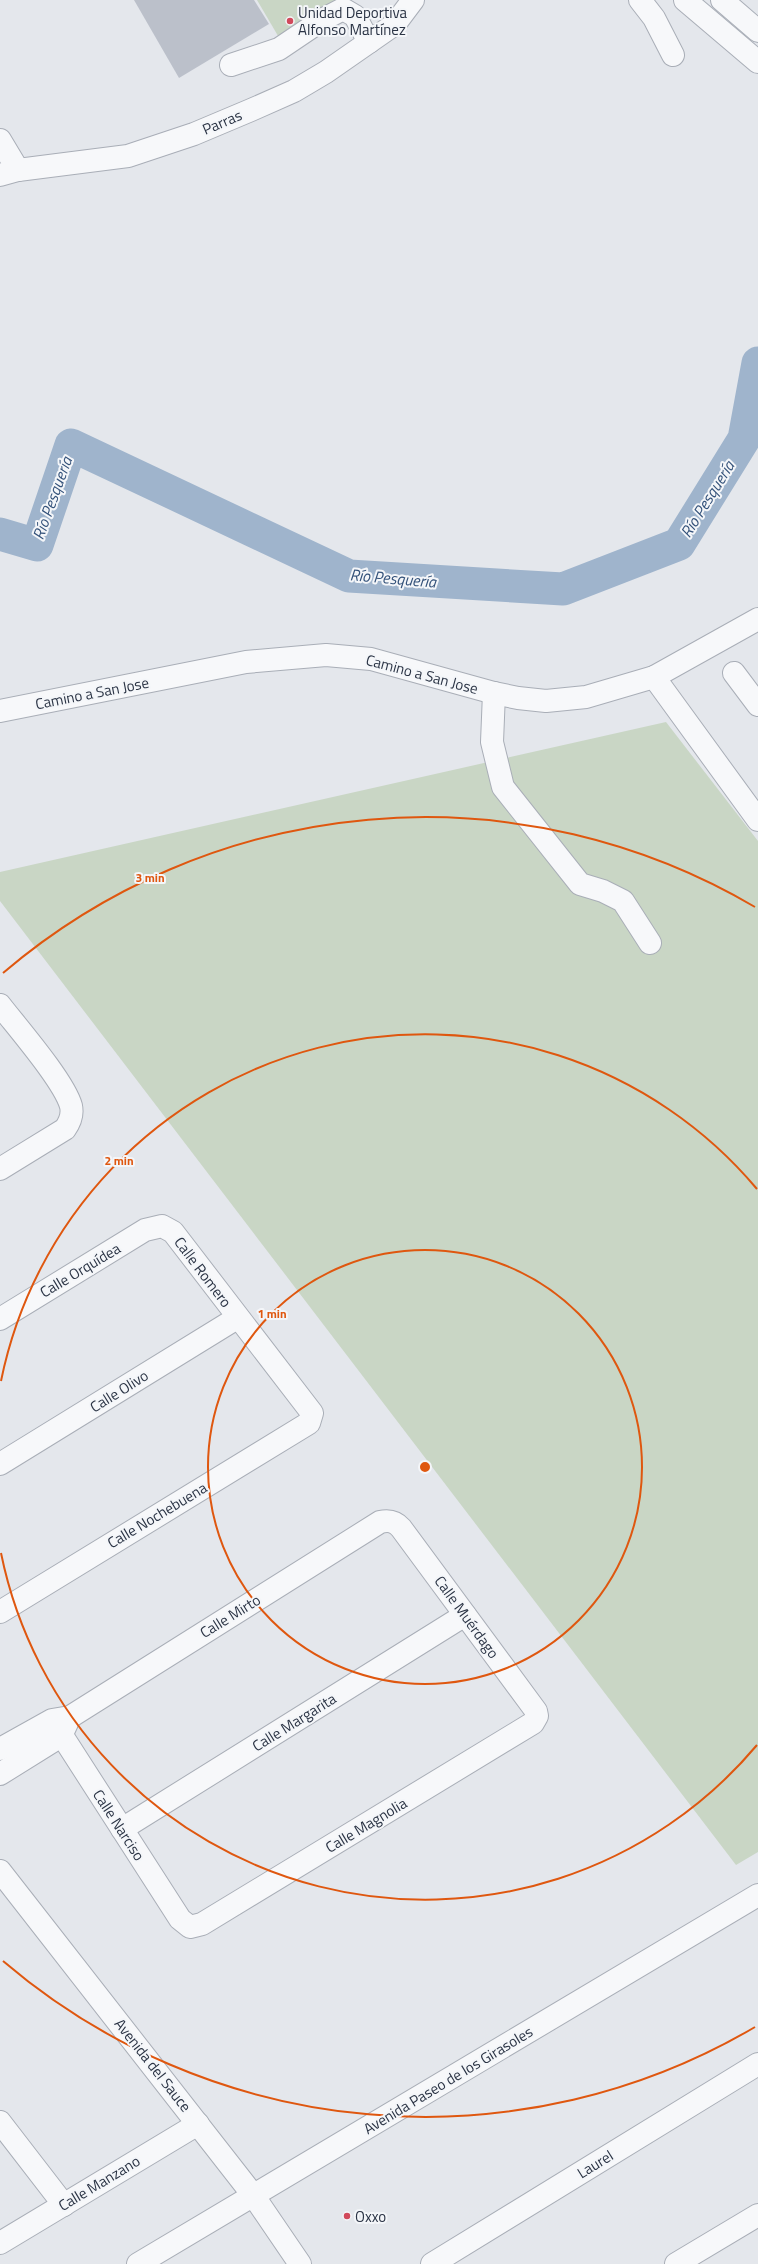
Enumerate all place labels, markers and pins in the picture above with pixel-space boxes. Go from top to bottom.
place label: Unidad Deportiva Alfonso Martínez [298,1,408,41]
marker: Unidad Deportiva Alfonso Martínez [285,16,295,26]
centre of rings [418,1460,432,1474]
place label: Oxxo [355,2205,386,2228]
marker: Oxxo [342,2211,352,2221]

